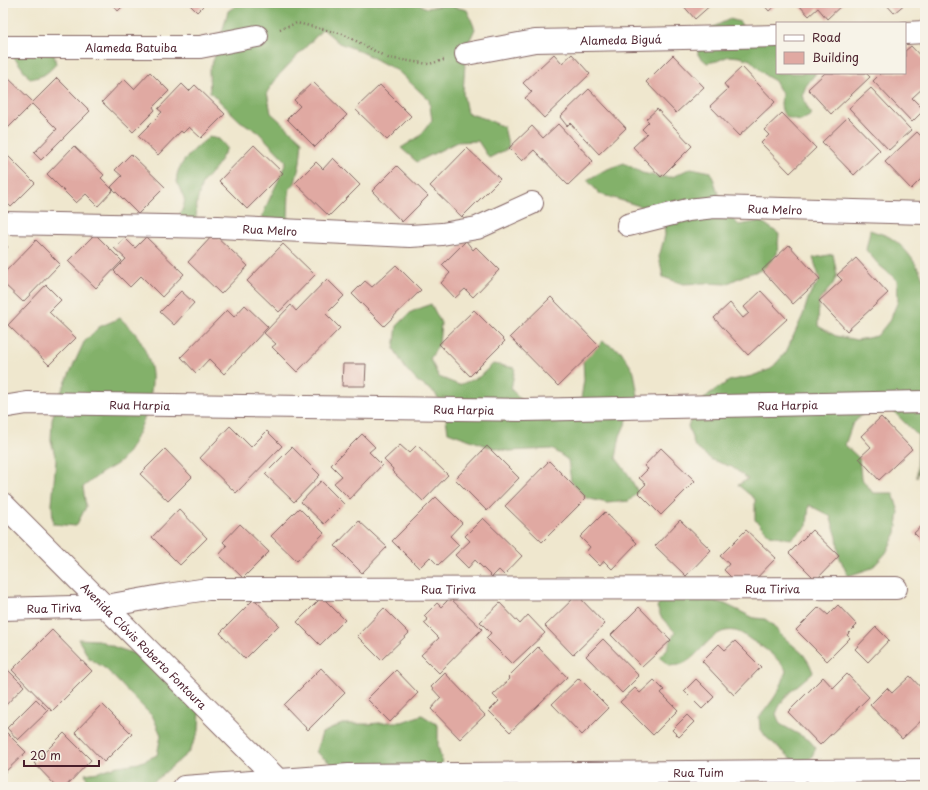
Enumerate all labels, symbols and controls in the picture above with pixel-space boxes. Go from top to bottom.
legend [776,22,906,74]
text: Road [812,28,841,46]
street label: Alameda Biguá [580,30,662,49]
street label: Alameda Batuiba [85,39,177,56]
text: Building [812,48,859,66]
street label: Rua Melro [747,199,803,218]
street label: Rua Melro [242,220,298,239]
street label: Rua Harpia [109,396,170,414]
street label: Rua Harpia [757,396,818,414]
street label: Rua Harpia [433,400,494,418]
street label: Avenida Clóvis Roberto Fontoura [77,578,211,713]
street label: Rua Tiriva [421,580,476,597]
street label: Rua Tiriva [745,580,800,597]
street label: Rua Tiriva [26,598,82,617]
scale bar [24,742,99,768]
text: 20 m [30,746,61,764]
street label: Rua Tuim [673,763,724,781]

